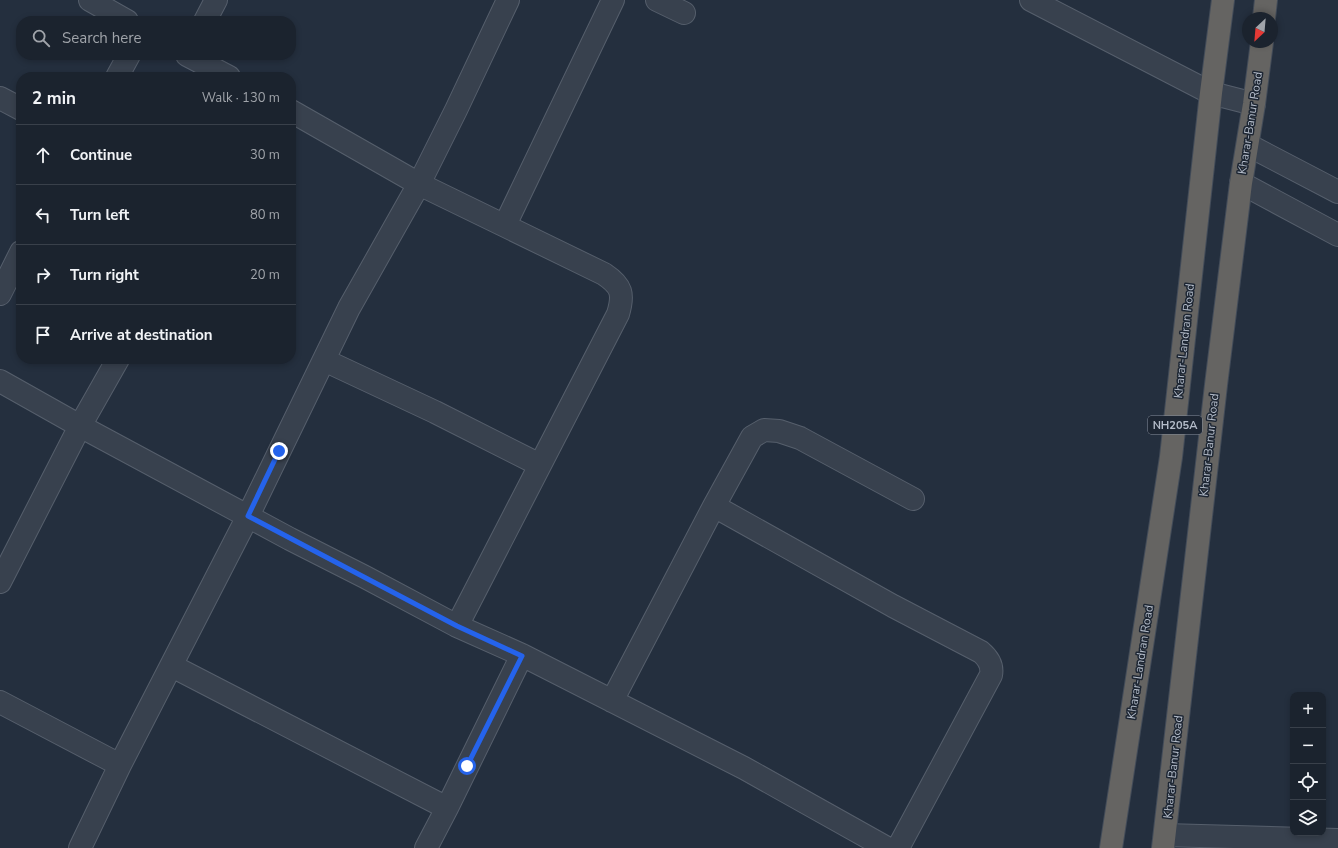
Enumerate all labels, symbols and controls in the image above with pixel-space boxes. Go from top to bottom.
north arrow [1242,12,1278,48]
search box [16,16,296,60]
icon: search [30,27,52,49]
text: Search here [62,28,142,48]
street label: Kharar-Banur Road [1234,71,1266,175]
text: 2 min [32,87,76,110]
text: Walk · 130 m [202,89,280,107]
icon: ahead [32,144,54,166]
text: Continue [70,145,132,165]
text: 30 m [250,146,280,164]
icon: left [32,204,54,226]
text: Turn left [70,205,129,225]
text: 80 m [250,206,280,224]
icon: right [32,264,54,286]
text: Turn right [70,265,139,285]
text: 20 m [250,266,280,284]
street label: Kharar-Landran Road [1170,283,1198,399]
icon: arrive [32,324,54,346]
text: Arrive at destination [70,325,213,345]
street label: Kharar-Banur Road [1196,393,1222,497]
road number: NH205A [1148,416,1202,434]
route end [270,442,288,460]
street label: Kharar-Landran Road [1123,604,1157,720]
map controls [1290,692,1326,836]
button: + [1290,692,1326,728]
street label: Kharar-Banur Road [1160,715,1186,819]
button: − [1290,728,1326,764]
route start [458,757,476,775]
button: locate [1290,764,1326,800]
button: layers [1290,800,1326,836]

